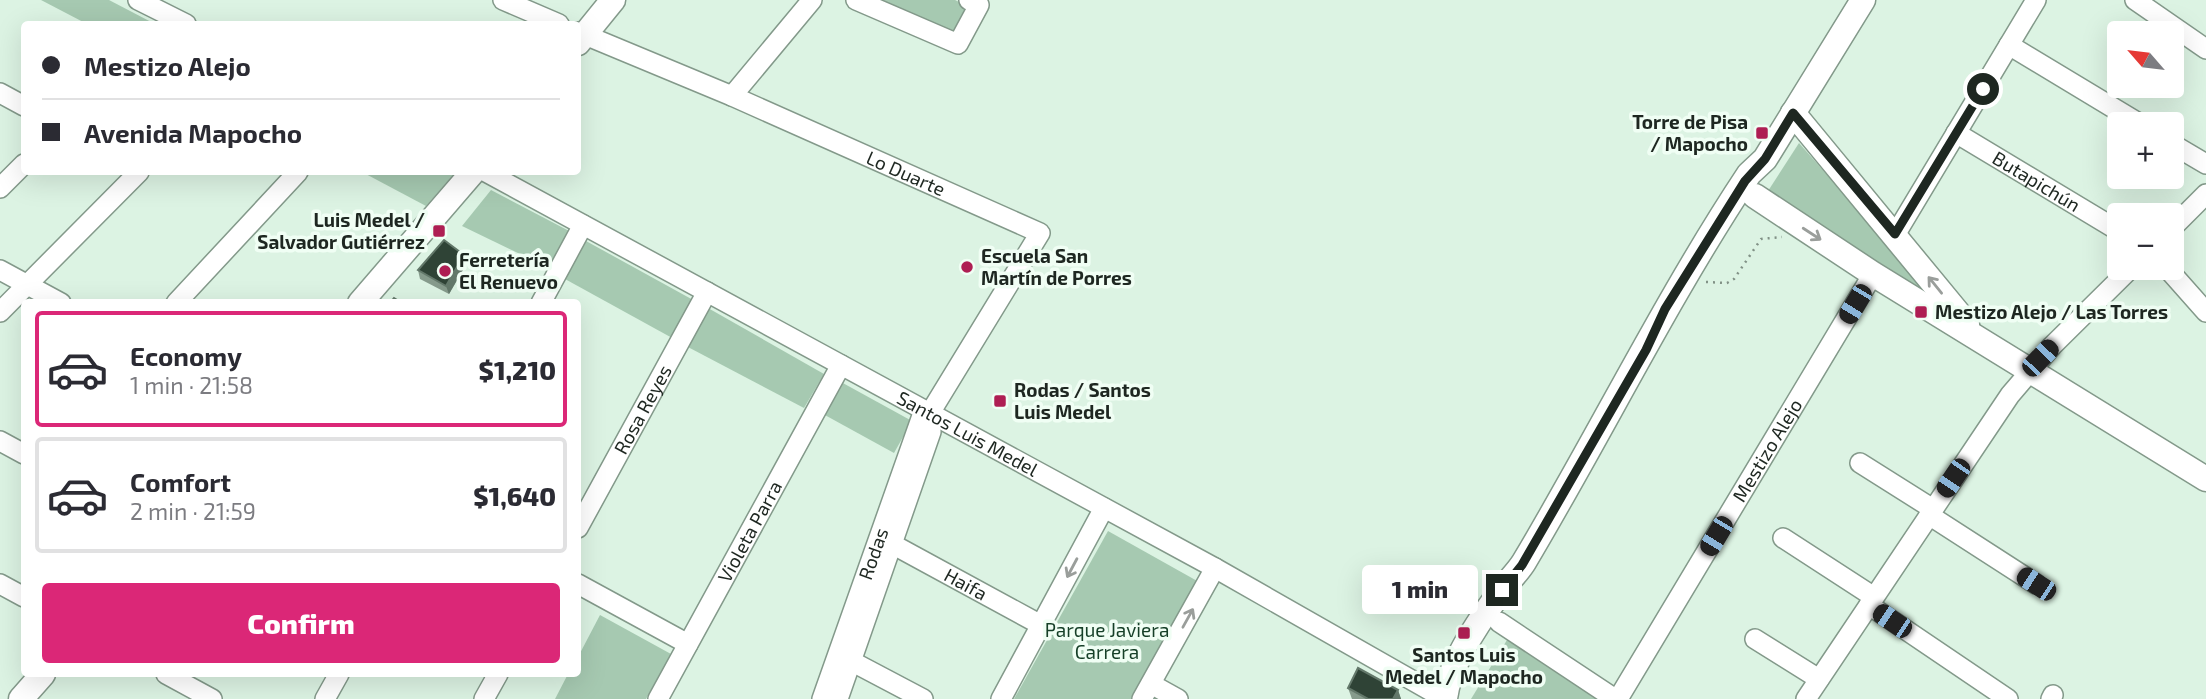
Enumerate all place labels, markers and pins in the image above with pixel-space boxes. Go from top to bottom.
place label: Torre de Pisa / Mapocho [1632,110,1748,155]
marker: Torre de Pisa / Mapocho [1754,125,1770,141]
place label: Luis Medel / Salvador Gutiérrez [257,208,425,253]
marker: Luis Medel / Salvador Gutiérrez [431,223,447,239]
place label: Escuela San Martín de Porres [981,244,1132,289]
place label: Ferretería El Renuevo [459,248,558,293]
marker: Escuela San Martín de Porres [959,259,975,275]
marker: Ferretería El Renuevo [437,263,453,279]
place label: Mestizo Alejo / Las Torres [1935,300,2168,323]
marker: Mestizo Alejo / Las Torres [1913,304,1929,320]
place label: Rodas / Santos Luis Medel [1014,378,1151,423]
marker: Rodas / Santos Luis Medel [992,393,1008,409]
marker: Santos Luis Medel / Mapocho [1456,625,1472,641]
place label: Santos Luis Medel / Mapocho [1385,643,1543,688]

